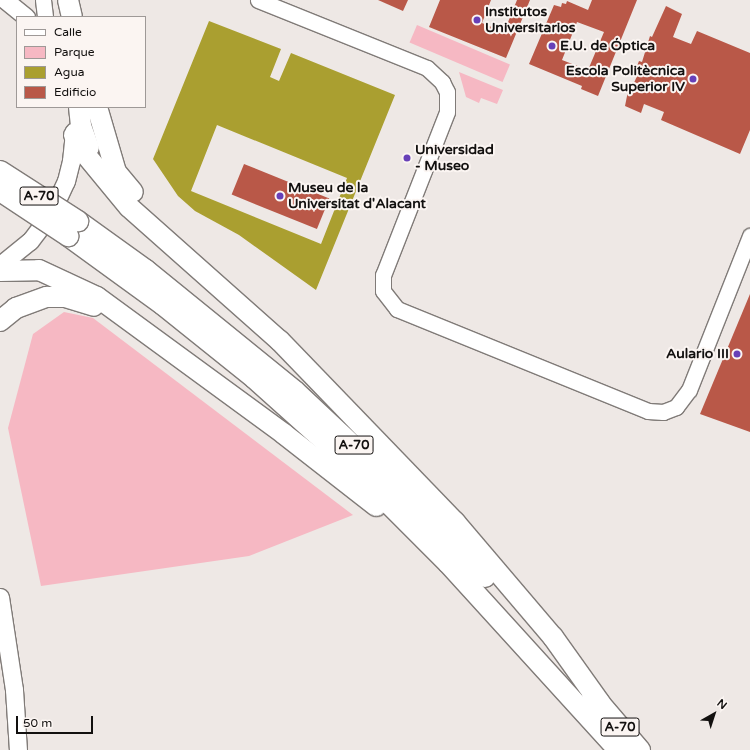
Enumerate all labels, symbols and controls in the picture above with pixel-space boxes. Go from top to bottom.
place label: Institutos Universitarios [485,4,575,36]
marker: Institutos Universitarios [472,15,482,25]
legend [16,16,146,108]
text: Calle [54,25,82,39]
place label: E.U. de Óptica [560,38,655,54]
marker: E.U. de Óptica [547,41,557,51]
text: Parque [54,45,95,59]
place label: Escola Politècnica Superior IV [566,63,685,96]
text: Agua [54,65,84,79]
marker: Escola Politècnica Superior IV [688,74,698,84]
text: Edificio [54,85,96,99]
place label: Universidad - Museo [415,142,494,174]
marker: Universidad - Museo [402,153,412,163]
place label: Museu de la Universitat d'Alacant [288,180,426,212]
road number: A-70 [19,185,59,207]
marker: Museu de la Universitat d'Alacant [275,191,285,201]
place label: Aulario III [666,346,729,362]
marker: Aulario III [732,349,742,359]
road number: A-70 [334,434,374,456]
north arrow [694,694,734,734]
text: N [714,696,729,712]
scale bar [18,708,95,734]
text: 50 m [23,716,52,730]
road number: A-70 [600,716,640,738]

